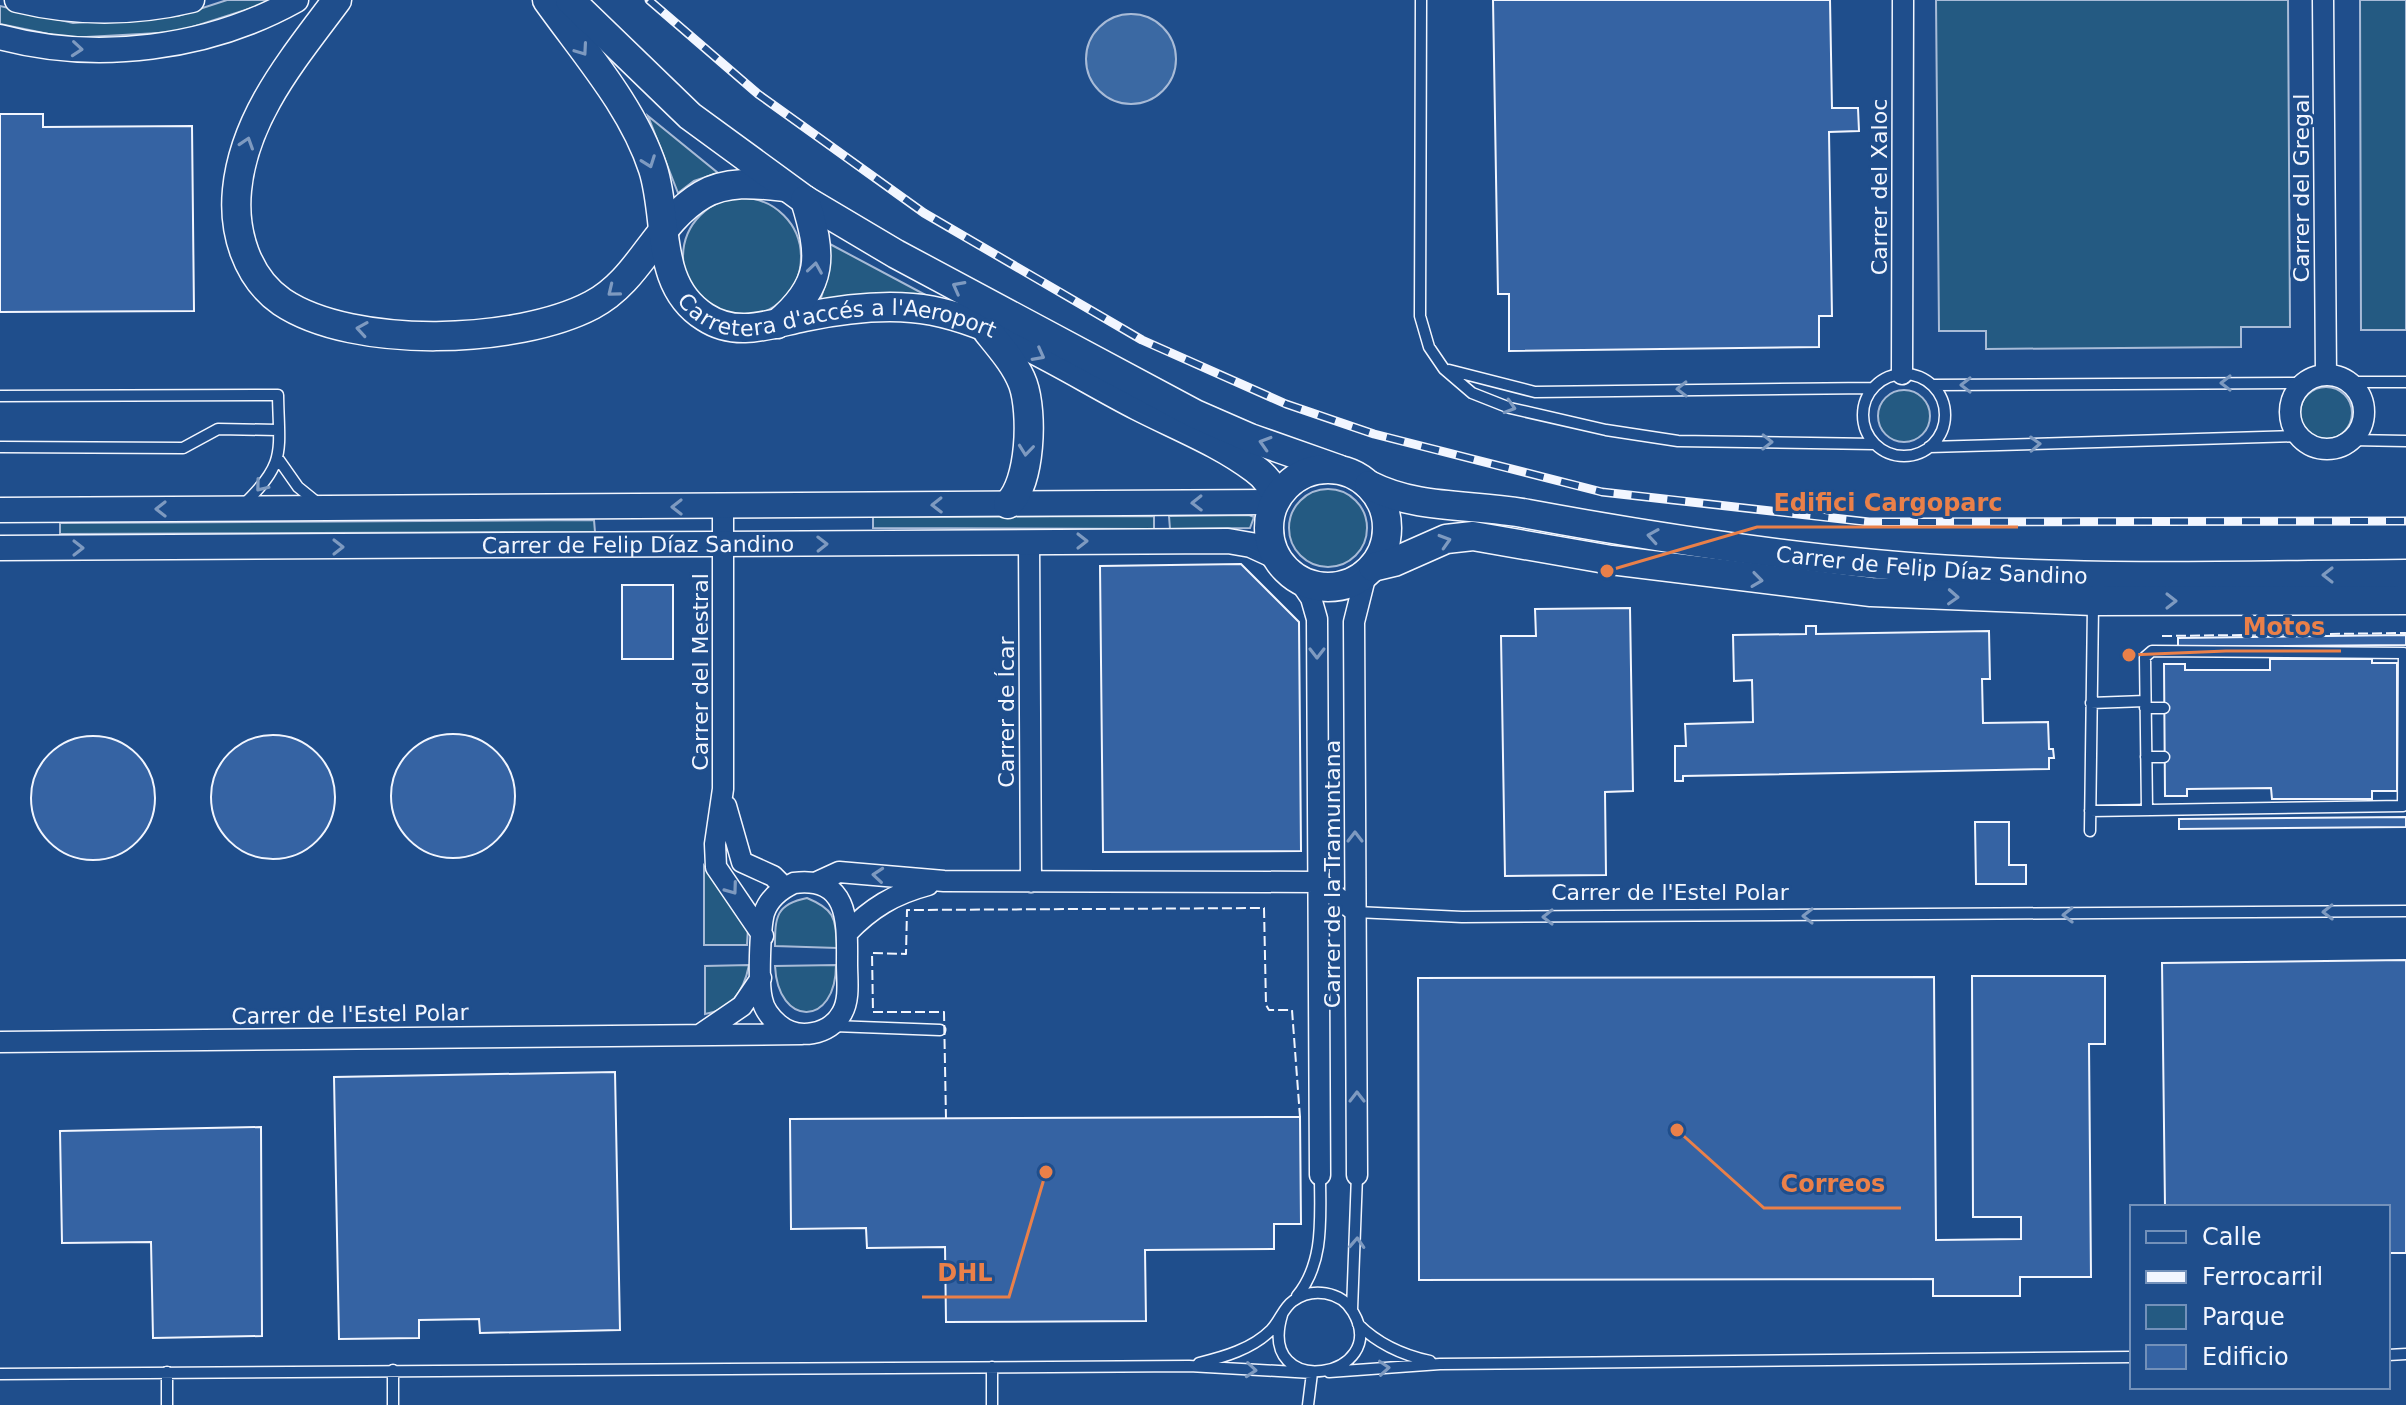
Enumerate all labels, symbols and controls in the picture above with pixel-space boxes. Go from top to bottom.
one-way arrow [71,40,84,57]
one-way arrow [572,41,587,55]
street label: Carrer del Gregal [2289,94,2314,282]
street label: Carrer del Xaloc [1867,99,1892,275]
one-way arrow [238,137,254,151]
one-way arrow [640,154,656,168]
one-way arrow [806,262,823,275]
one-way arrow [607,281,622,295]
one-way arrow [953,281,967,297]
street label: Carretera d'accés a l'Aeroport [672,288,1000,343]
one-way arrow [356,321,369,338]
one-way arrow [1031,346,1046,361]
one-way arrow [2219,374,2232,392]
one-way arrow [1959,376,1972,394]
one-way arrow [1675,380,1688,398]
one-way arrow [1503,398,1517,414]
one-way arrow [1761,433,1774,451]
one-way arrow [2029,435,2042,452]
one-way arrow [1258,436,1272,452]
one-way arrow [1018,444,1035,457]
one-way arrow [256,476,270,491]
callout: Edifici Cargoparc [1757,479,2018,527]
text: Edifici Cargoparc [1773,489,2003,517]
one-way arrow [1190,494,1203,512]
one-way arrow [930,496,943,514]
one-way arrow [670,498,683,516]
one-way arrow [154,500,167,518]
one-way arrow [1646,528,1660,545]
street label: Carrer de Felip Díaz Sandino [482,531,794,558]
one-way arrow [1076,532,1089,550]
one-way arrow [1438,534,1452,550]
one-way arrow [816,535,829,553]
one-way arrow [332,538,345,556]
one-way arrow [72,539,85,557]
street label: Carrer de Felip Díaz Sandino [1775,541,2088,589]
one-way arrow [2321,566,2334,584]
one-way arrow [1750,571,1764,588]
street label: Carrer del Mestral [688,573,713,771]
one-way arrow [1947,589,1960,606]
one-way arrow [2165,592,2178,610]
callout: Motos [2226,603,2341,651]
text: Motos [2243,613,2325,641]
street label: Carrer de Ícar [994,635,1019,788]
one-way arrow [1308,647,1326,660]
street label: Carrer de la Tramuntana [1320,740,1345,1008]
one-way arrow [1346,830,1364,843]
one-way arrow [871,867,884,884]
street label: Carrer de l'Estel Polar [1551,880,1790,905]
one-way arrow [722,881,737,895]
one-way arrow [2321,903,2334,921]
one-way arrow [2061,906,2074,924]
one-way arrow [1801,907,1814,925]
one-way arrow [1541,908,1554,926]
street label: Carrer de l'Estel Polar [231,1000,470,1029]
one-way arrow [1348,1090,1366,1103]
callout: Correos [1764,1160,1901,1208]
text: Correos [1781,1170,1885,1198]
legend [2130,1205,2390,1389]
text: Calle [2202,1223,2262,1251]
one-way arrow [1348,1236,1365,1249]
callout: DHL [922,1249,1009,1297]
text: DHL [937,1259,993,1287]
text: Ferrocarril [2202,1263,2323,1291]
text: Parque [2202,1303,2285,1331]
text: Edificio [2202,1343,2289,1371]
one-way arrow [1378,1360,1391,1377]
one-way arrow [1245,1361,1258,1378]

